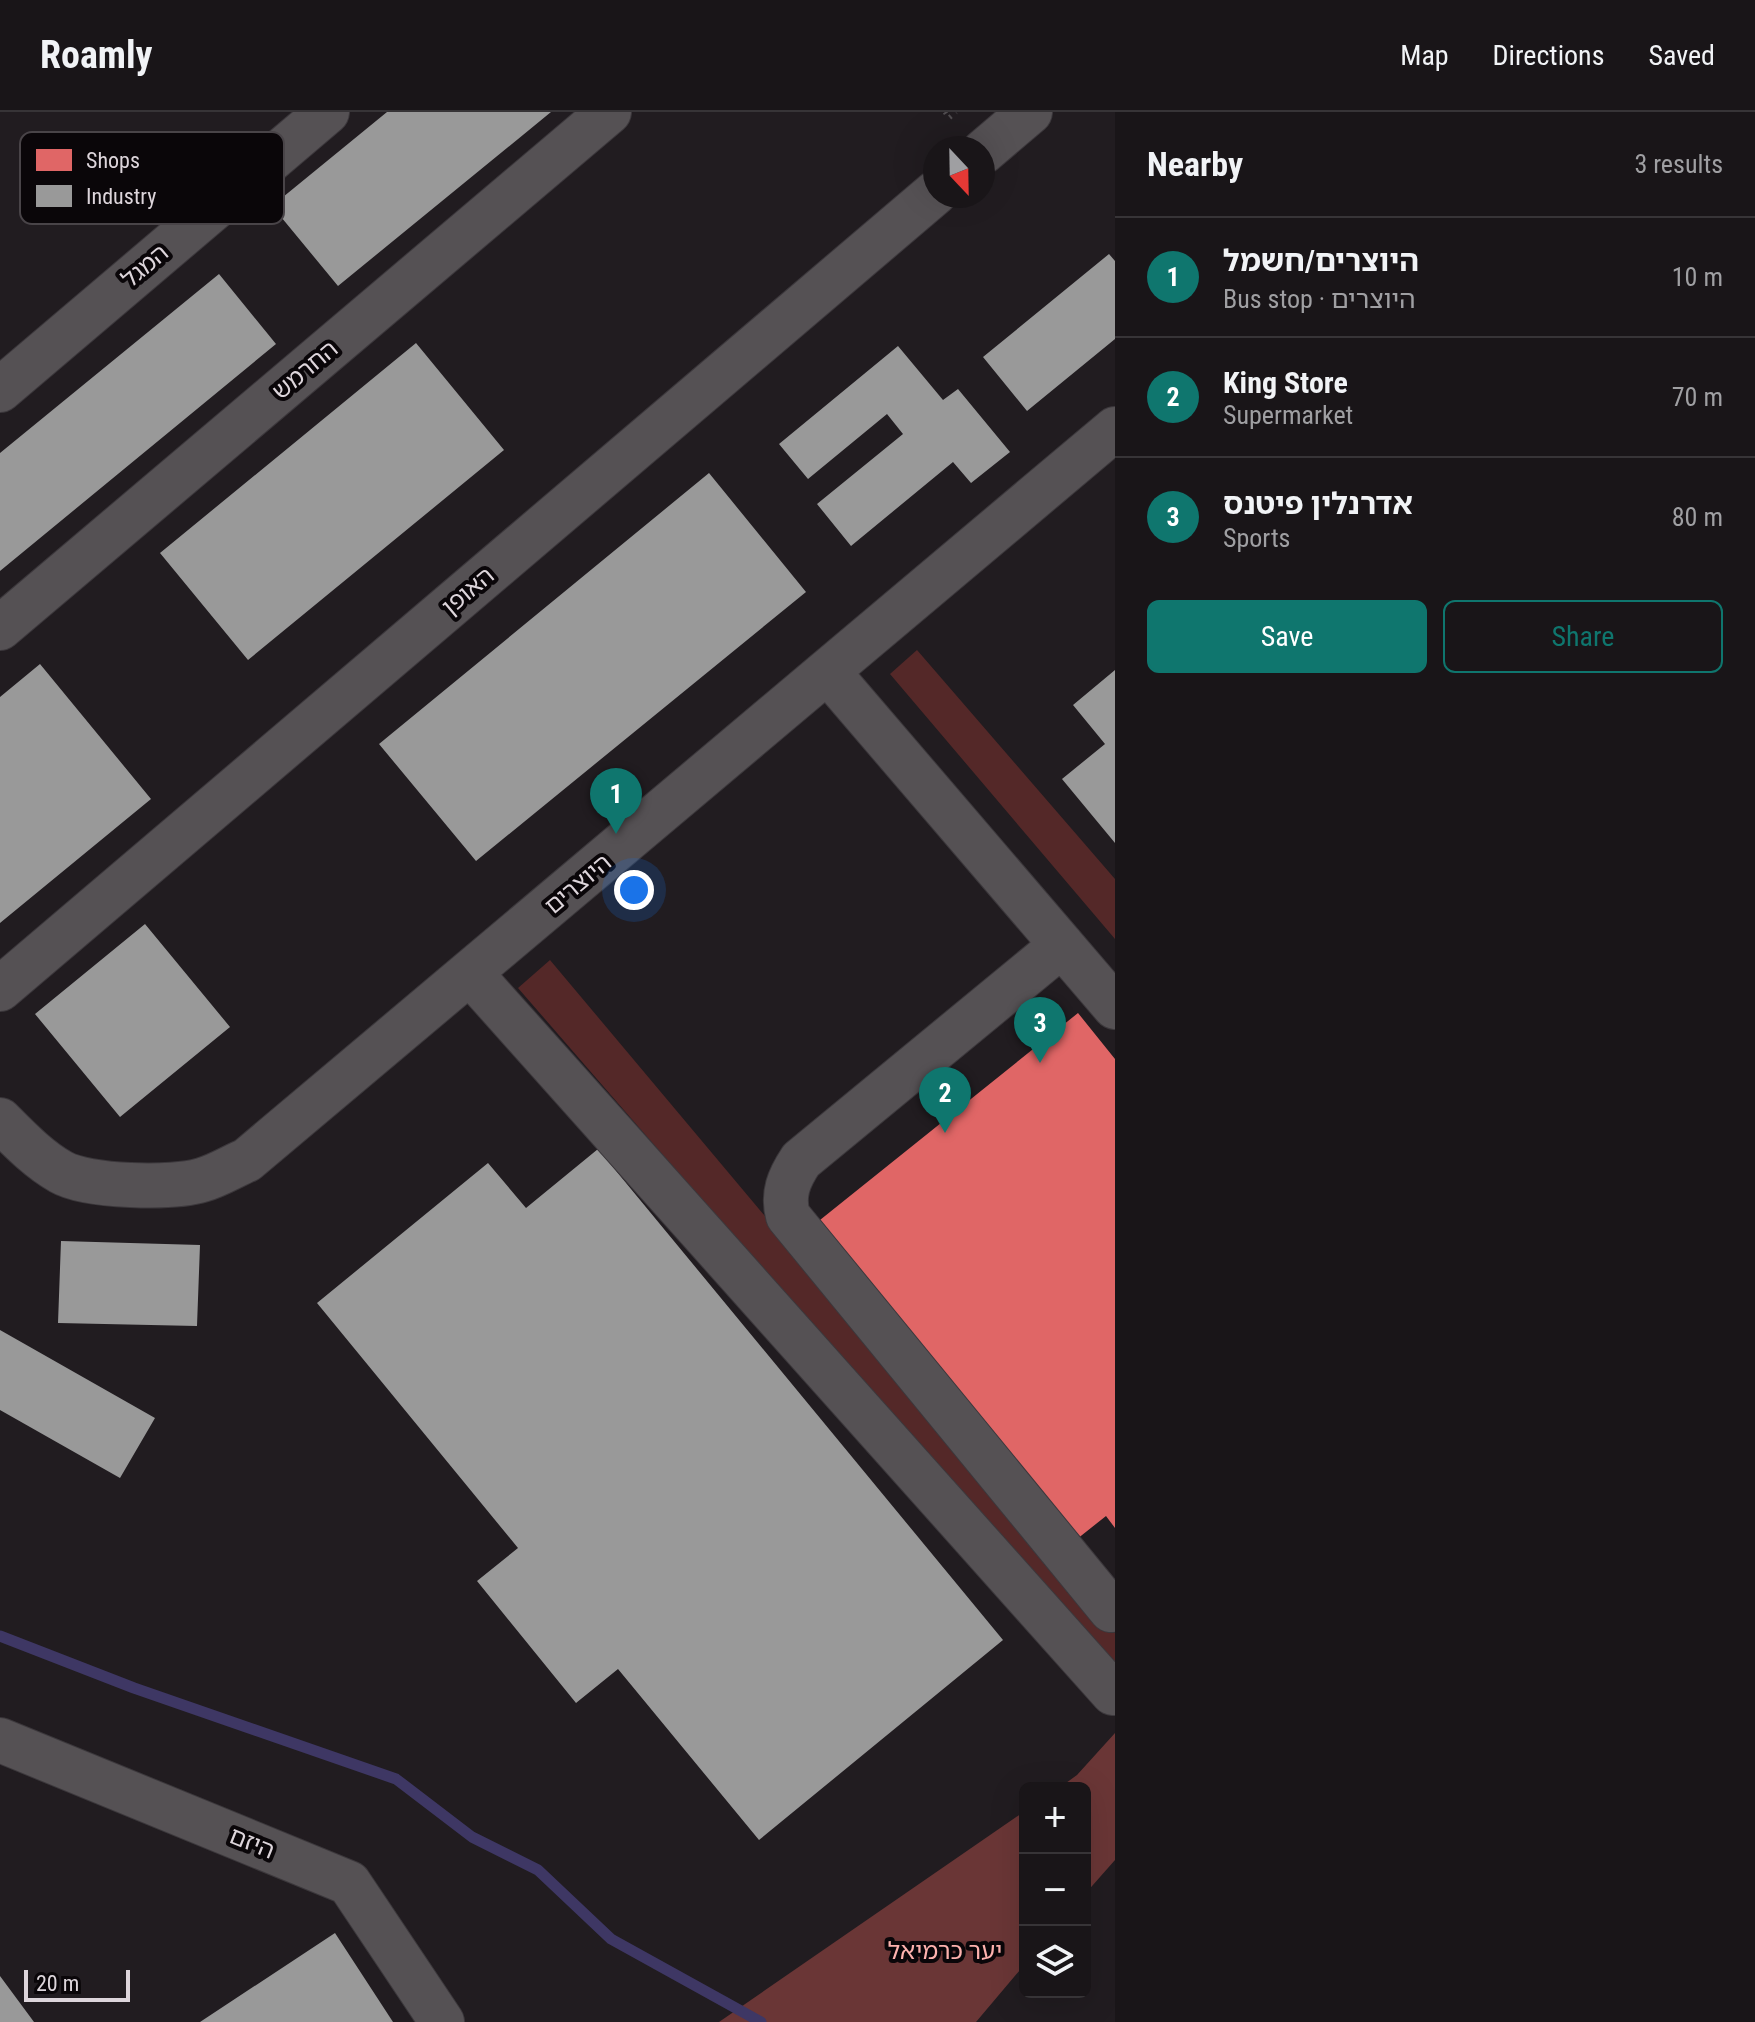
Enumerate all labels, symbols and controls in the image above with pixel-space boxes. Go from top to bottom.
text: Roamly [40,33,153,77]
text: Map [1400,39,1449,72]
text: Directions [1493,39,1604,72]
text: Saved [1648,39,1715,72]
legend [20,132,284,224]
north arrow [923,136,995,208]
text: Nearby [1147,144,1243,184]
text: Shops [86,148,140,173]
text: 3 results [1634,149,1723,179]
text: Industry [86,184,156,209]
street label: המגל [116,239,174,293]
text: היוצרים/חשמל [1223,243,1419,278]
text: 1 [1166,262,1180,292]
text: 10 m [1672,262,1723,292]
text: Bus stop · היוצרים [1223,284,1416,314]
street label: החרמש [267,335,343,405]
text: King Store [1223,365,1348,400]
text: 2 [1166,382,1180,412]
text: 70 m [1672,382,1723,412]
text: Supermarket [1223,400,1353,430]
text: אדרנלין פיטנס [1223,486,1413,521]
text: 3 [1166,502,1180,532]
text: 80 m [1672,502,1723,532]
text: Sports [1223,523,1290,553]
street label: האופן [436,561,500,621]
button: Save [1147,600,1427,673]
button: Share [1443,600,1723,673]
pin: 1 [590,768,642,834]
street label: היוצרים [539,848,617,920]
your location [614,870,654,910]
pin: 3 [1014,997,1066,1063]
pin: 2 [919,1067,971,1133]
map controls [1019,1782,1091,1998]
button: + [1019,1782,1091,1854]
street label: היזם [225,1821,279,1865]
button: − [1019,1854,1091,1926]
button: layers [1019,1926,1091,1998]
park label: יער כרמיאל [888,1937,1002,1965]
scale bar [24,1966,130,2002]
text: 20 m [36,1971,79,1996]

